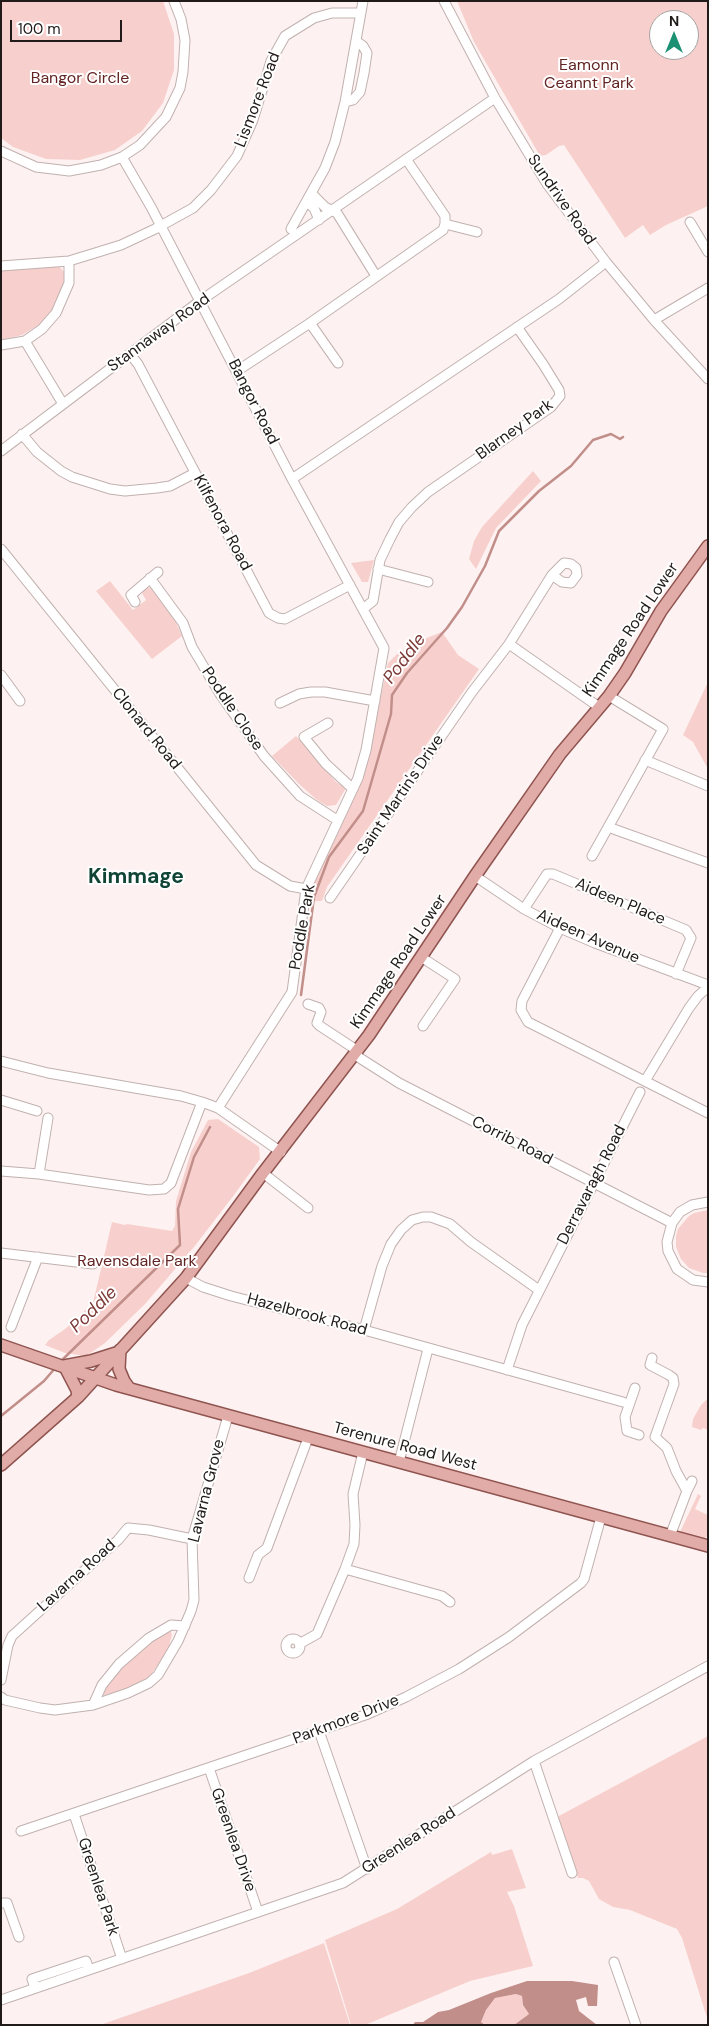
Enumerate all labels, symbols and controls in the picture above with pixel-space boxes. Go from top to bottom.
scale bar [12,10,125,42]
north arrow [649,10,699,60]
text: N [669,12,679,30]
text: 100 m [18,19,61,39]
street label: Lismore Road [231,50,285,150]
park label: Eamonn Ceannt Park [544,56,634,94]
park label: Bangor Circle [31,69,129,89]
street label: Sundrive Road [523,151,599,249]
street label: Stannaway Road [104,289,214,377]
street label: Bangor Road [223,356,283,448]
street label: Blarney Park [473,396,557,464]
street label: Kilfenora Road [189,472,255,574]
street label: Kimmage Road Lower [579,559,683,701]
water label: Poddle [379,630,431,688]
street label: Poddle Close [197,663,267,755]
street label: Clonard Road [107,684,185,774]
street label: Saint Martin's Drive [354,731,448,859]
district label: Kimmage [88,864,184,890]
street label: Aideen Place [572,874,668,930]
street label: Poddle Park [286,883,320,971]
street label: Kimmage Road Lower [347,891,451,1033]
street label: Aideen Avenue [534,906,642,968]
street label: Corrib Road [468,1112,556,1170]
street label: Derravaragh Road [554,1122,630,1248]
park label: Ravensdale Park [77,1252,197,1272]
water label: Poddle [66,1282,122,1338]
street label: Hazelbrook Road [245,1290,369,1340]
street label: Terenure Road West [331,1419,479,1475]
street label: Lavarna Grove [185,1437,229,1545]
street label: Lavarna Road [34,1536,120,1616]
street label: Parkmore Drive [290,1691,402,1749]
street label: Greenlea Drive [206,1786,260,1894]
street label: Greenlea Road [358,1804,460,1878]
street label: Greenlea Park [73,1835,123,1939]

